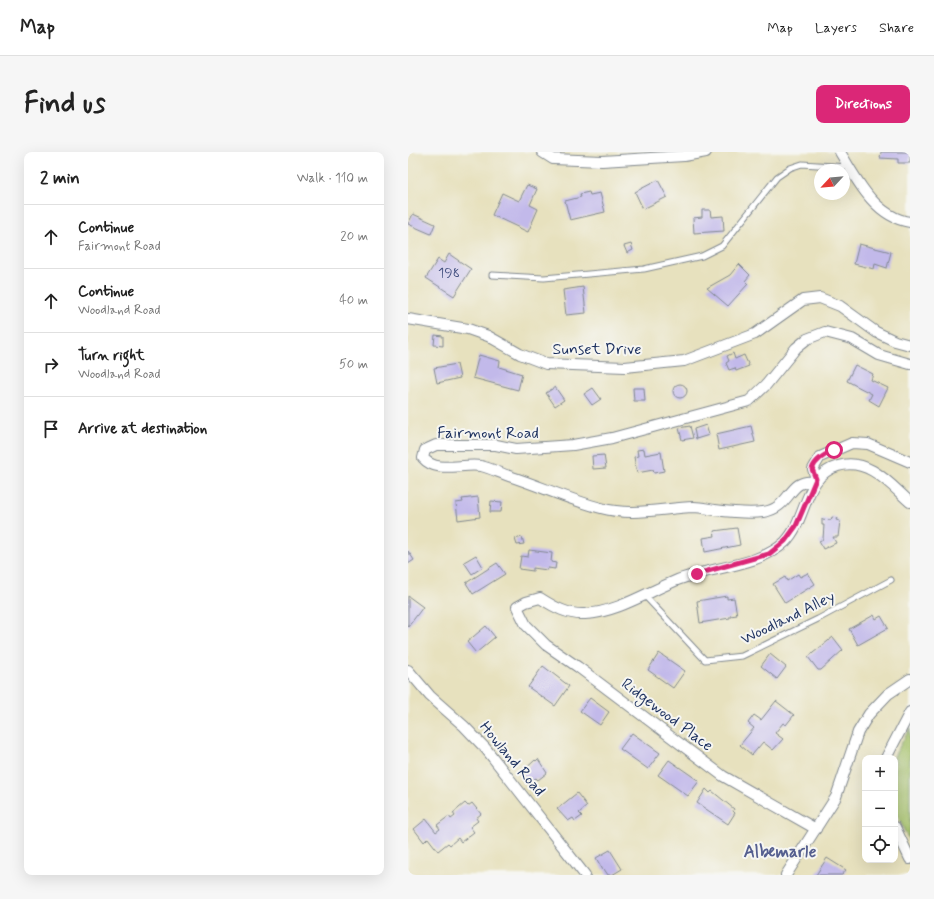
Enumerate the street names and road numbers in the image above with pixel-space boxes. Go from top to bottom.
street label: Sunset Drive [553,339,641,360]
street label: Fairmont Road [437,423,539,444]
street label: Woodland Alley [738,586,838,650]
street label: Ridgewood Place [616,674,717,757]
street label: Howland Road [474,717,550,801]

